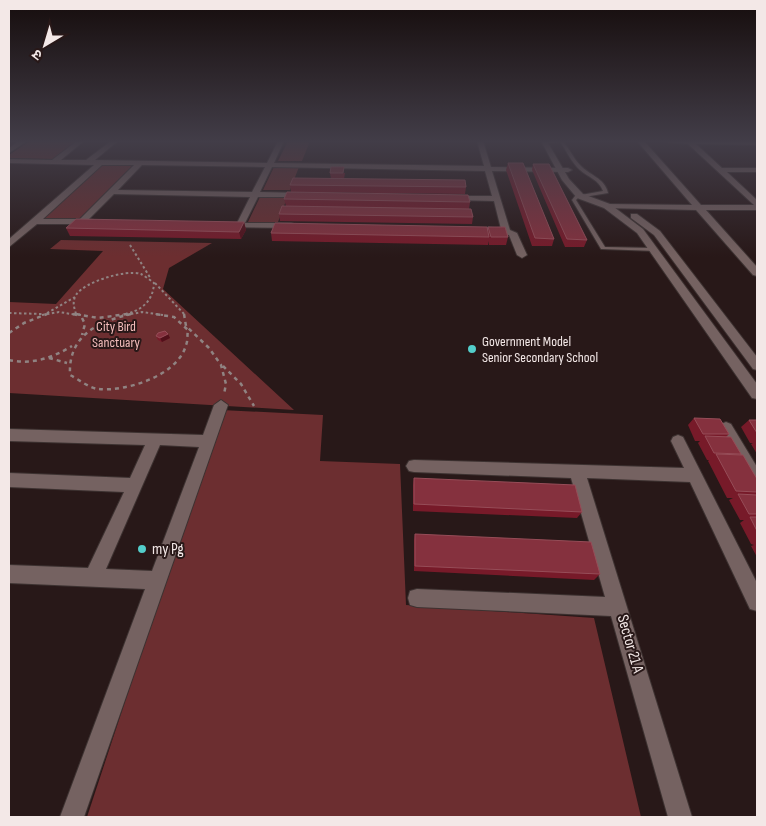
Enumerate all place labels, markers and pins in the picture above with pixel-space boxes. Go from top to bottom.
place label: Government Model Senior Secondary School [482,333,598,366]
marker: Government Model Senior Secondary School [466,343,478,355]
place label: my Pg [152,540,184,559]
marker: my Pg [136,543,148,555]

